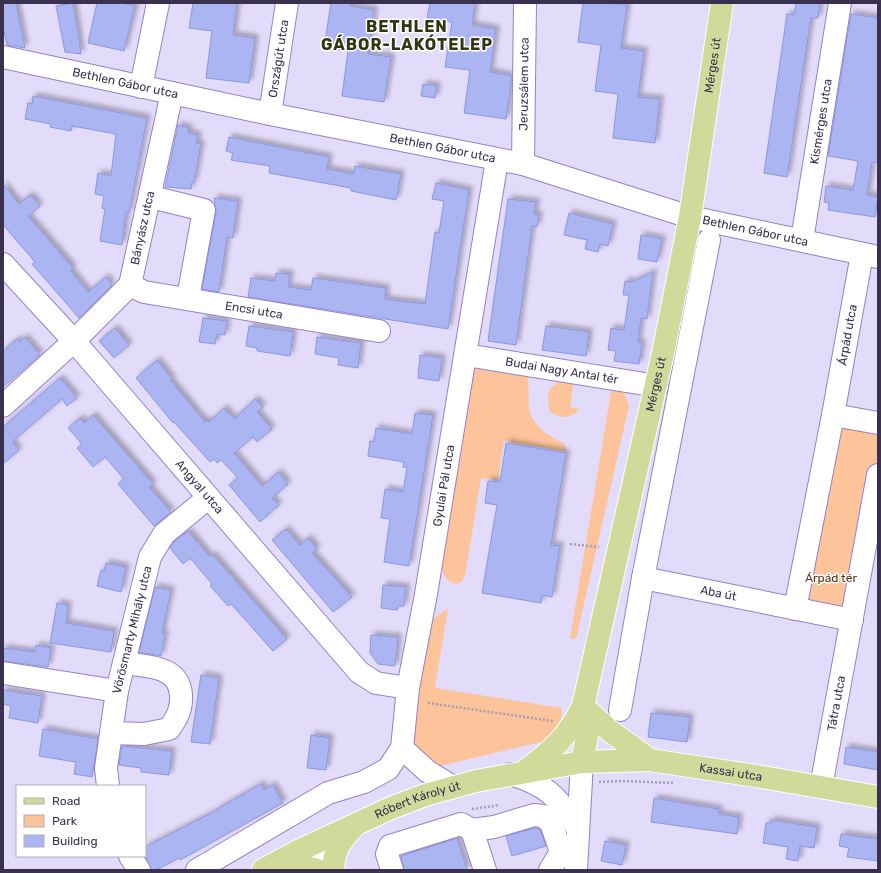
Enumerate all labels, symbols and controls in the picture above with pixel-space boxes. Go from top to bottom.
district label: BETHLEN GÁBOR-LAKÓTELEP [321,17,493,54]
street label: Országút utca [266,19,291,99]
street label: Jeruzsálem utca [516,37,532,131]
street label: Mérges út [702,37,724,94]
street label: Bethlen Gábor utca [71,65,179,101]
street label: Kismérges utca [807,78,835,165]
street label: Bethlen Gábor utca [388,131,497,165]
street label: Bányász utca [128,190,157,266]
street label: Bethlen Gábor utca [701,213,810,249]
street label: Encsi utca [224,299,284,322]
street label: Árpád utca [835,303,860,367]
street label: Budai Nagy Antal tér [504,354,620,387]
street label: Mérges út [643,355,669,413]
street label: Gyulai Pál utca [430,444,457,528]
street label: Angyal utca [172,457,226,516]
street label: Vörösmarty Mihály utca [110,564,155,695]
park label: Árpád tér [805,571,858,585]
street label: Aba út [699,583,738,604]
street label: Tátra utca [824,674,848,732]
street label: Kassai utca [698,761,763,784]
street label: Róbert Károly út [372,779,462,822]
legend [16,785,146,857]
text: Road [52,794,80,808]
text: Park [52,814,78,828]
text: Building [52,834,98,848]

